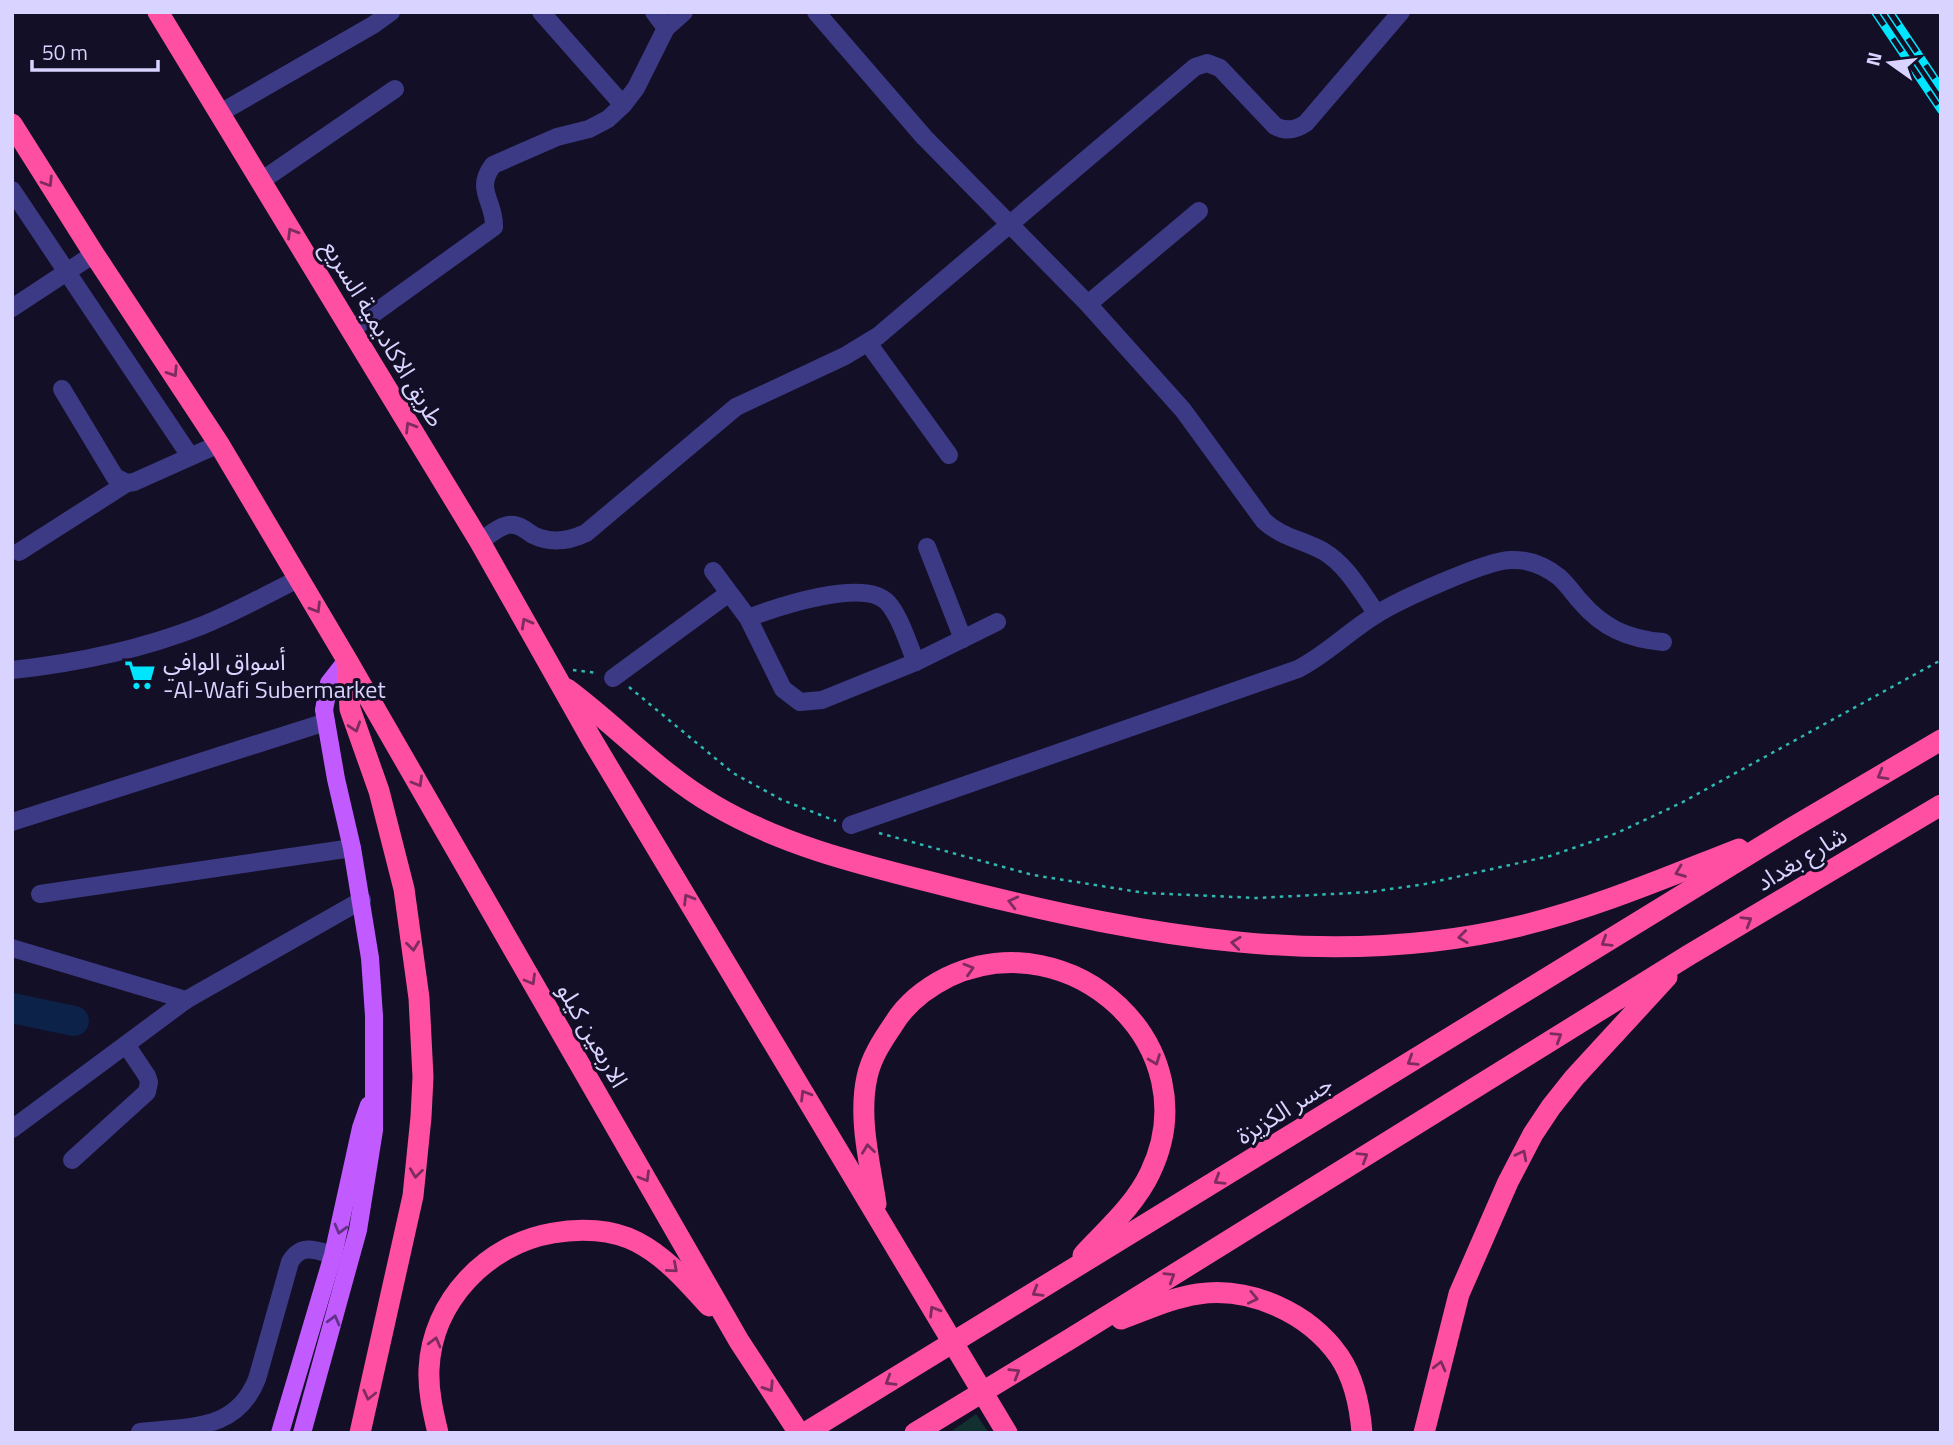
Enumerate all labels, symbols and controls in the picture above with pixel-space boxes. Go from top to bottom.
scale bar [32,28,158,72]
north arrow [1855,28,1925,98]
text: 50 m [42,36,88,68]
text: N [1857,49,1889,69]
one-way arrow [40,174,53,187]
one-way arrow [288,227,301,240]
street label: طريق الاكاديمية السريع [314,232,454,434]
one-way arrow [164,364,177,377]
one-way arrow [406,422,419,435]
one-way arrow [308,601,321,614]
one-way arrow [521,618,534,631]
place label: أسواق الوافي -Al-Wafi Subermarket [163,643,386,707]
supermarket icon: أسواق الوافي -Al-Wafi Subermarket [123,658,157,692]
one-way arrow [347,720,361,732]
one-way arrow [1876,767,1889,780]
one-way arrow [410,775,423,788]
street label: شارع بغداد [1748,817,1854,899]
one-way arrow [1675,863,1687,877]
one-way arrow [684,894,697,907]
one-way arrow [1007,896,1019,910]
one-way arrow [1740,916,1753,929]
one-way arrow [1457,929,1469,944]
one-way arrow [1601,934,1614,947]
one-way arrow [1230,936,1241,951]
one-way arrow [405,940,420,952]
one-way arrow [963,963,975,978]
one-way arrow [523,972,536,985]
street label: الاربعين كيلو [548,976,638,1094]
one-way arrow [1549,1033,1562,1046]
one-way arrow [1146,1053,1160,1065]
one-way arrow [1407,1053,1420,1066]
street label: جسر الكزيزة [1229,1065,1339,1153]
one-way arrow [801,1089,814,1102]
one-way arrow [860,1143,875,1155]
one-way arrow [1513,1150,1527,1162]
one-way arrow [1356,1153,1369,1166]
one-way arrow [409,1167,424,1179]
one-way arrow [637,1169,650,1182]
one-way arrow [1213,1172,1226,1185]
one-way arrow [334,1223,348,1235]
one-way arrow [665,1260,678,1272]
one-way arrow [1163,1273,1176,1286]
one-way arrow [1032,1283,1045,1296]
one-way arrow [1246,1289,1258,1304]
one-way arrow [930,1305,943,1318]
one-way arrow [326,1314,340,1326]
one-way arrow [427,1336,441,1348]
one-way arrow [1432,1360,1446,1372]
one-way arrow [1008,1368,1021,1381]
one-way arrow [884,1373,897,1386]
one-way arrow [761,1379,774,1392]
one-way arrow [362,1389,377,1401]

